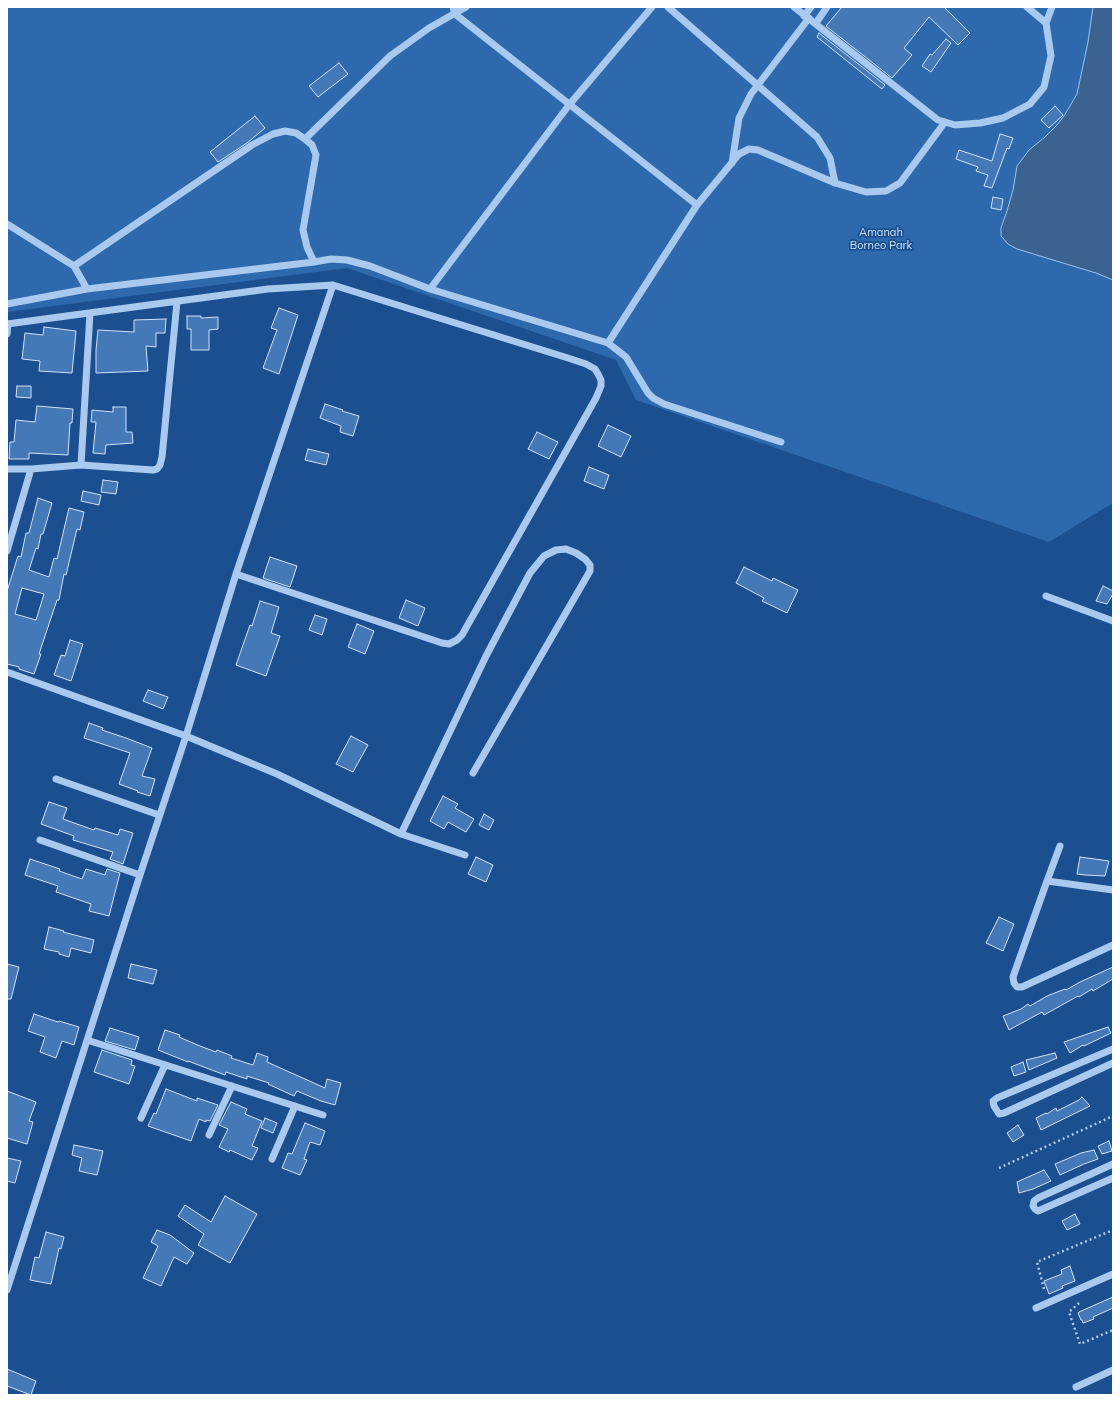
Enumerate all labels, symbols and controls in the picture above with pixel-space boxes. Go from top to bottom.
park label: Amanah Borneo Park [850,226,912,252]

